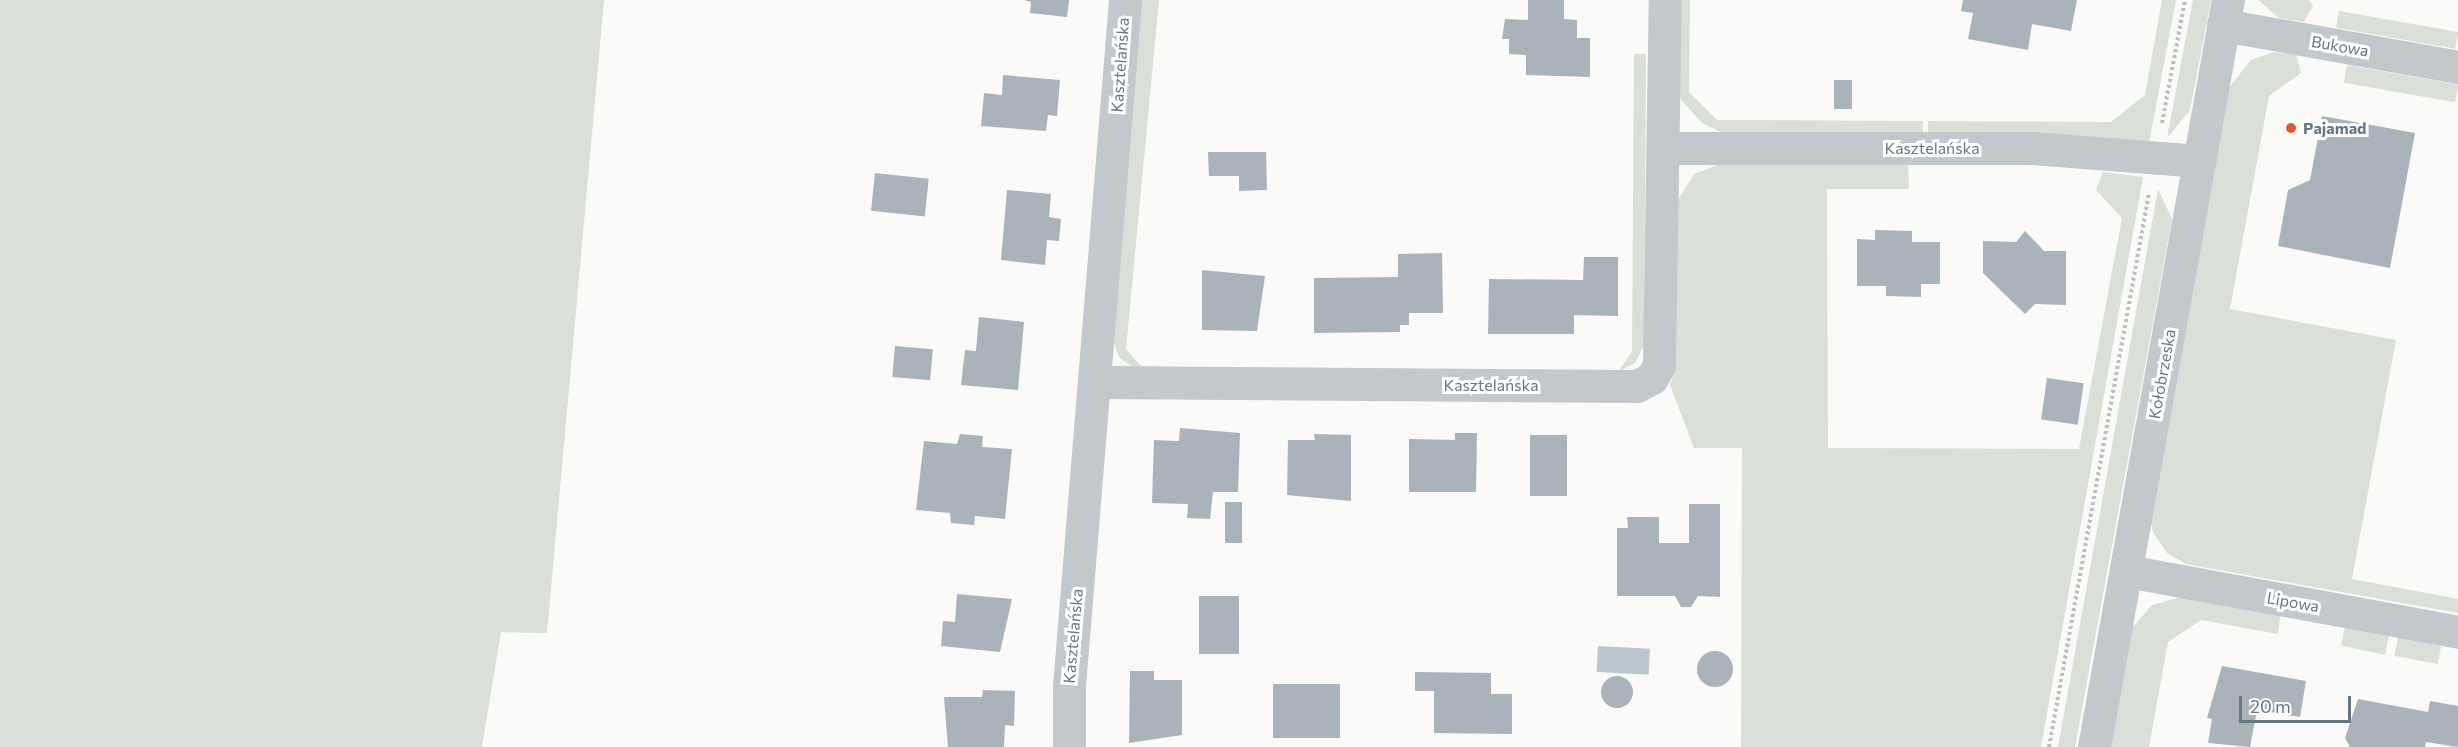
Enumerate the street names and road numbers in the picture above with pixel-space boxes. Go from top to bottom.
street label: Kasztelańska [1107,17,1133,113]
street label: Bukowa [2310,32,2370,60]
street label: Kasztelańska [1884,138,1980,158]
street label: Kołobrzeska [2145,328,2179,420]
street label: Kasztelańska [1443,375,1539,395]
street label: Kasztelańska [1059,588,1087,684]
street label: Lipowa [2265,588,2321,616]

